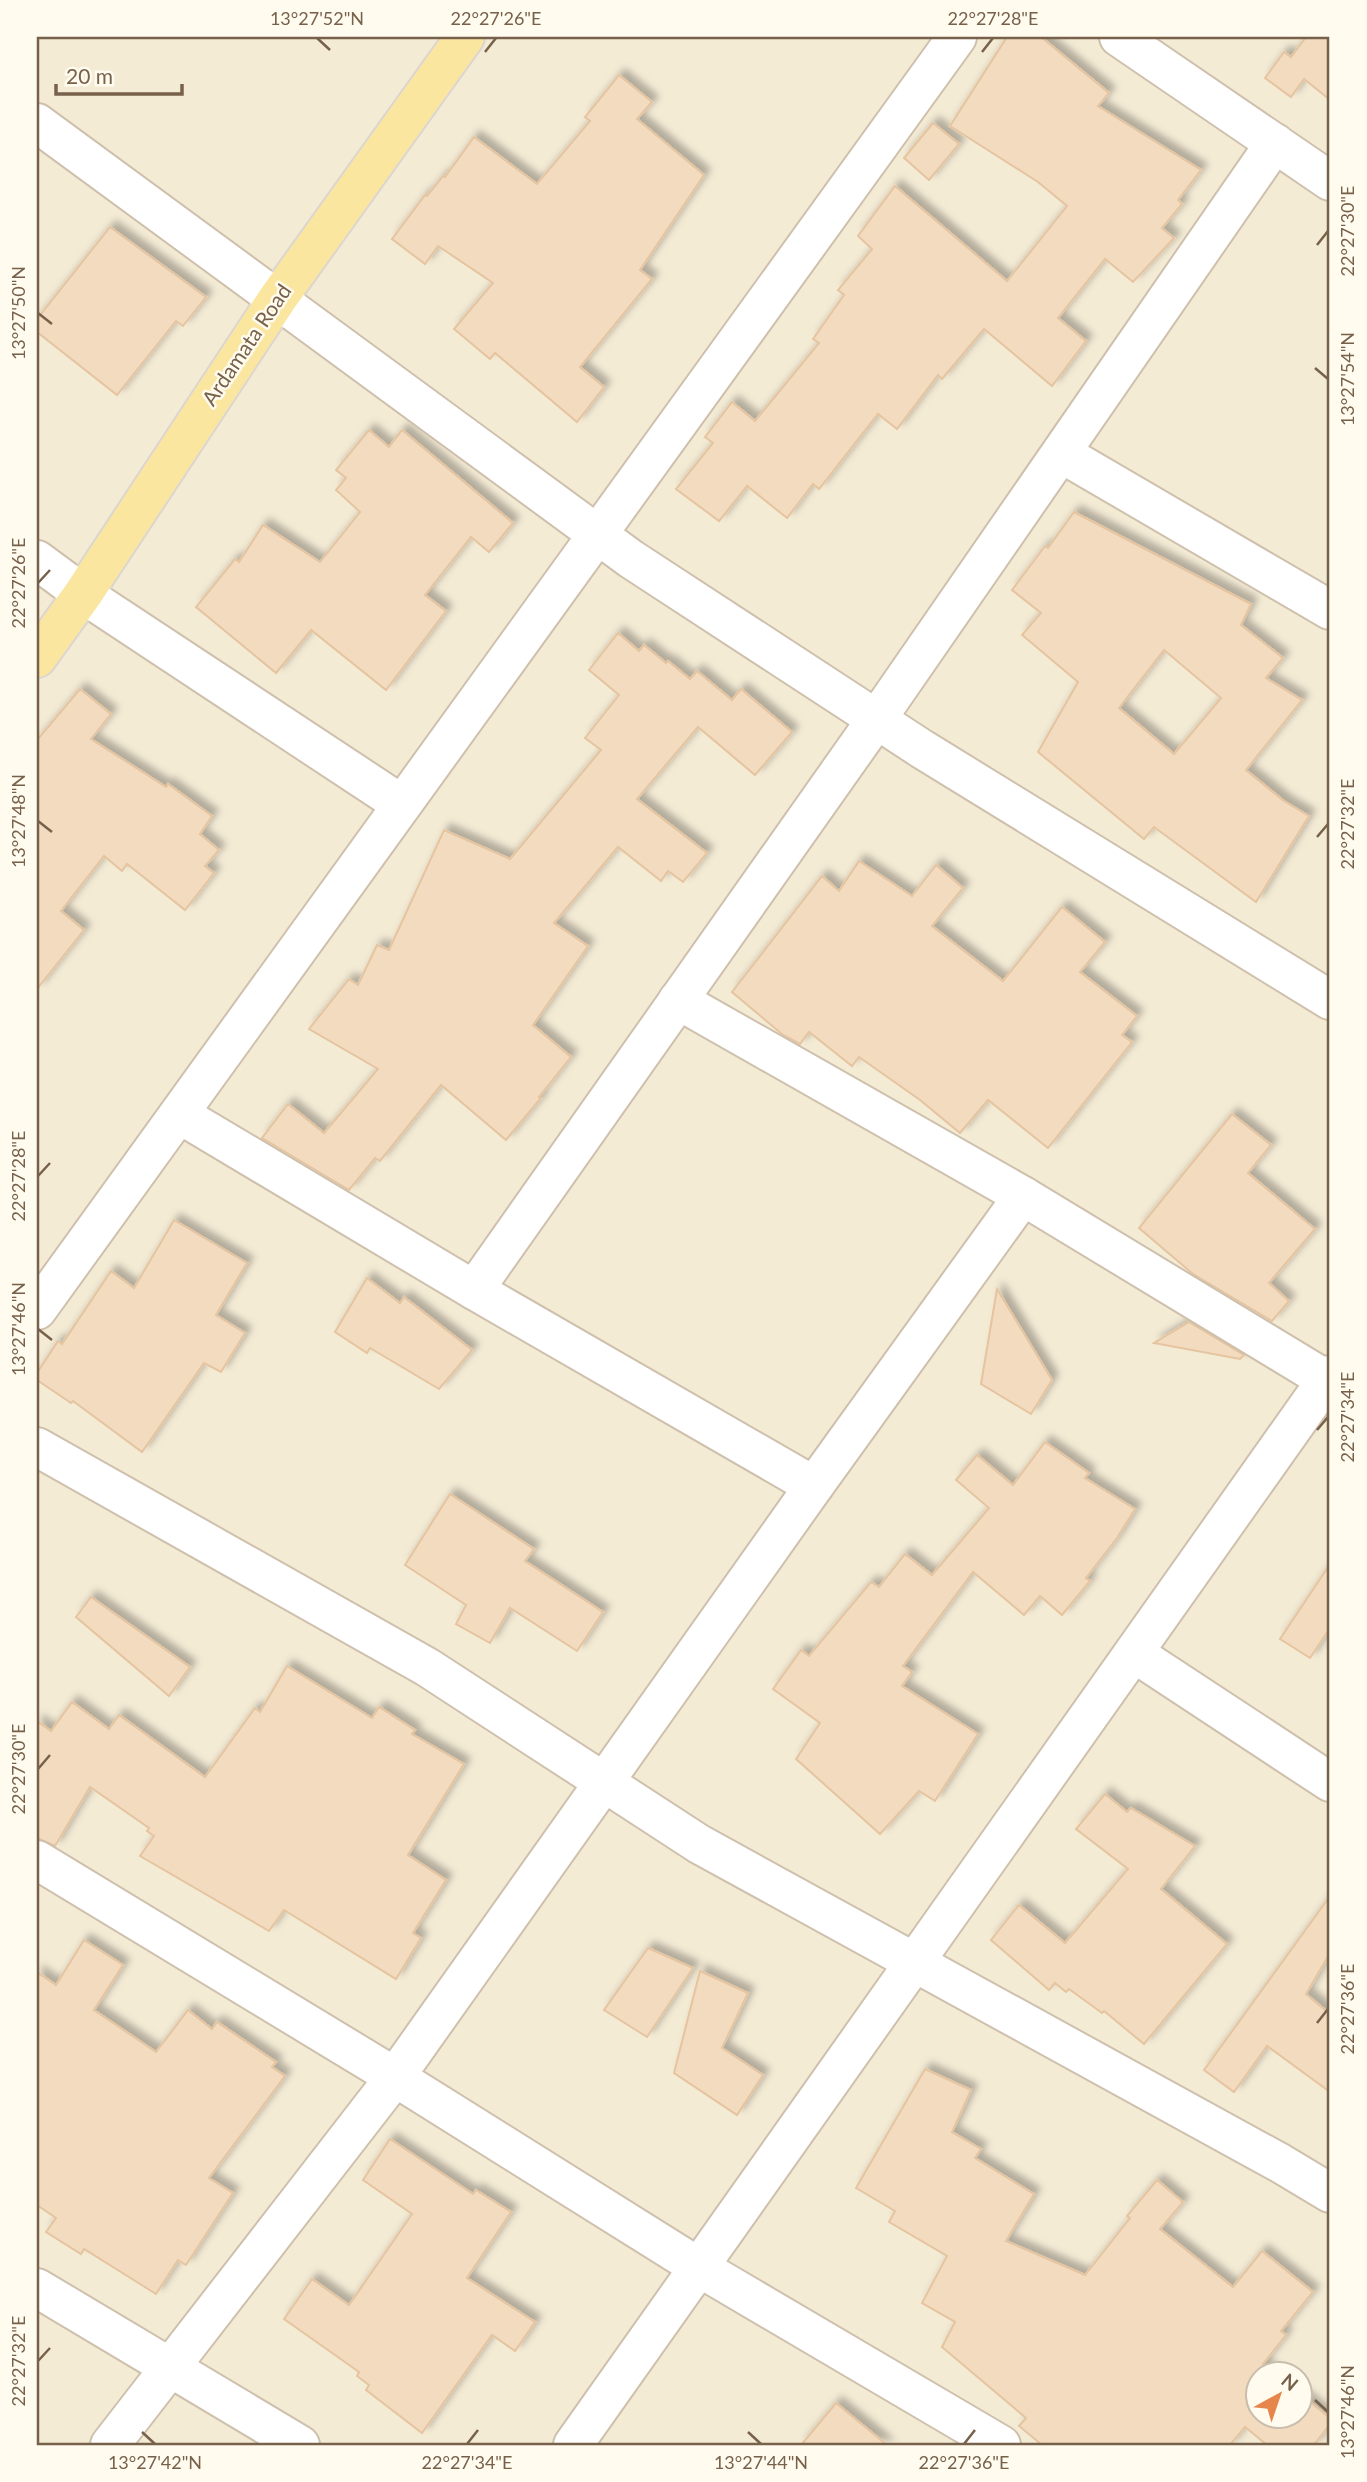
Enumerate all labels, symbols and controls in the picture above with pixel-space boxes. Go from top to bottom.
text: 13°27'52"N [270,7,364,29]
text: 22°27'26"E [451,7,541,29]
text: 22°27'28"E [948,7,1038,29]
scale bar [56,52,182,96]
text: 20 m [66,63,113,88]
text: 22°27'30"E [1336,186,1358,276]
text: 13°27'50"N [7,266,29,360]
street label: Ardamata Road [196,279,296,410]
text: 13°27'54"N [1336,332,1358,426]
text: 22°27'26"E [7,538,29,628]
text: 13°27'48"N [7,774,29,868]
text: 22°27'32"E [1336,779,1358,869]
text: 22°27'28"E [7,1131,29,1221]
text: 13°27'46"N [7,1282,29,1376]
text: 22°27'34"E [1336,1372,1358,1462]
text: 22°27'30"E [7,1724,29,1814]
text: 22°27'36"E [1336,1964,1358,2054]
text: 22°27'32"E [7,2316,29,2406]
north arrow [1244,2360,1314,2430]
text: 13°27'46"N [1336,2365,1358,2459]
text: N [1277,2368,1303,2395]
text: 13°27'42"N [108,2451,202,2473]
text: 22°27'34"E [422,2451,512,2473]
text: 13°27'44"N [714,2451,808,2473]
text: 22°27'36"E [919,2451,1009,2473]

